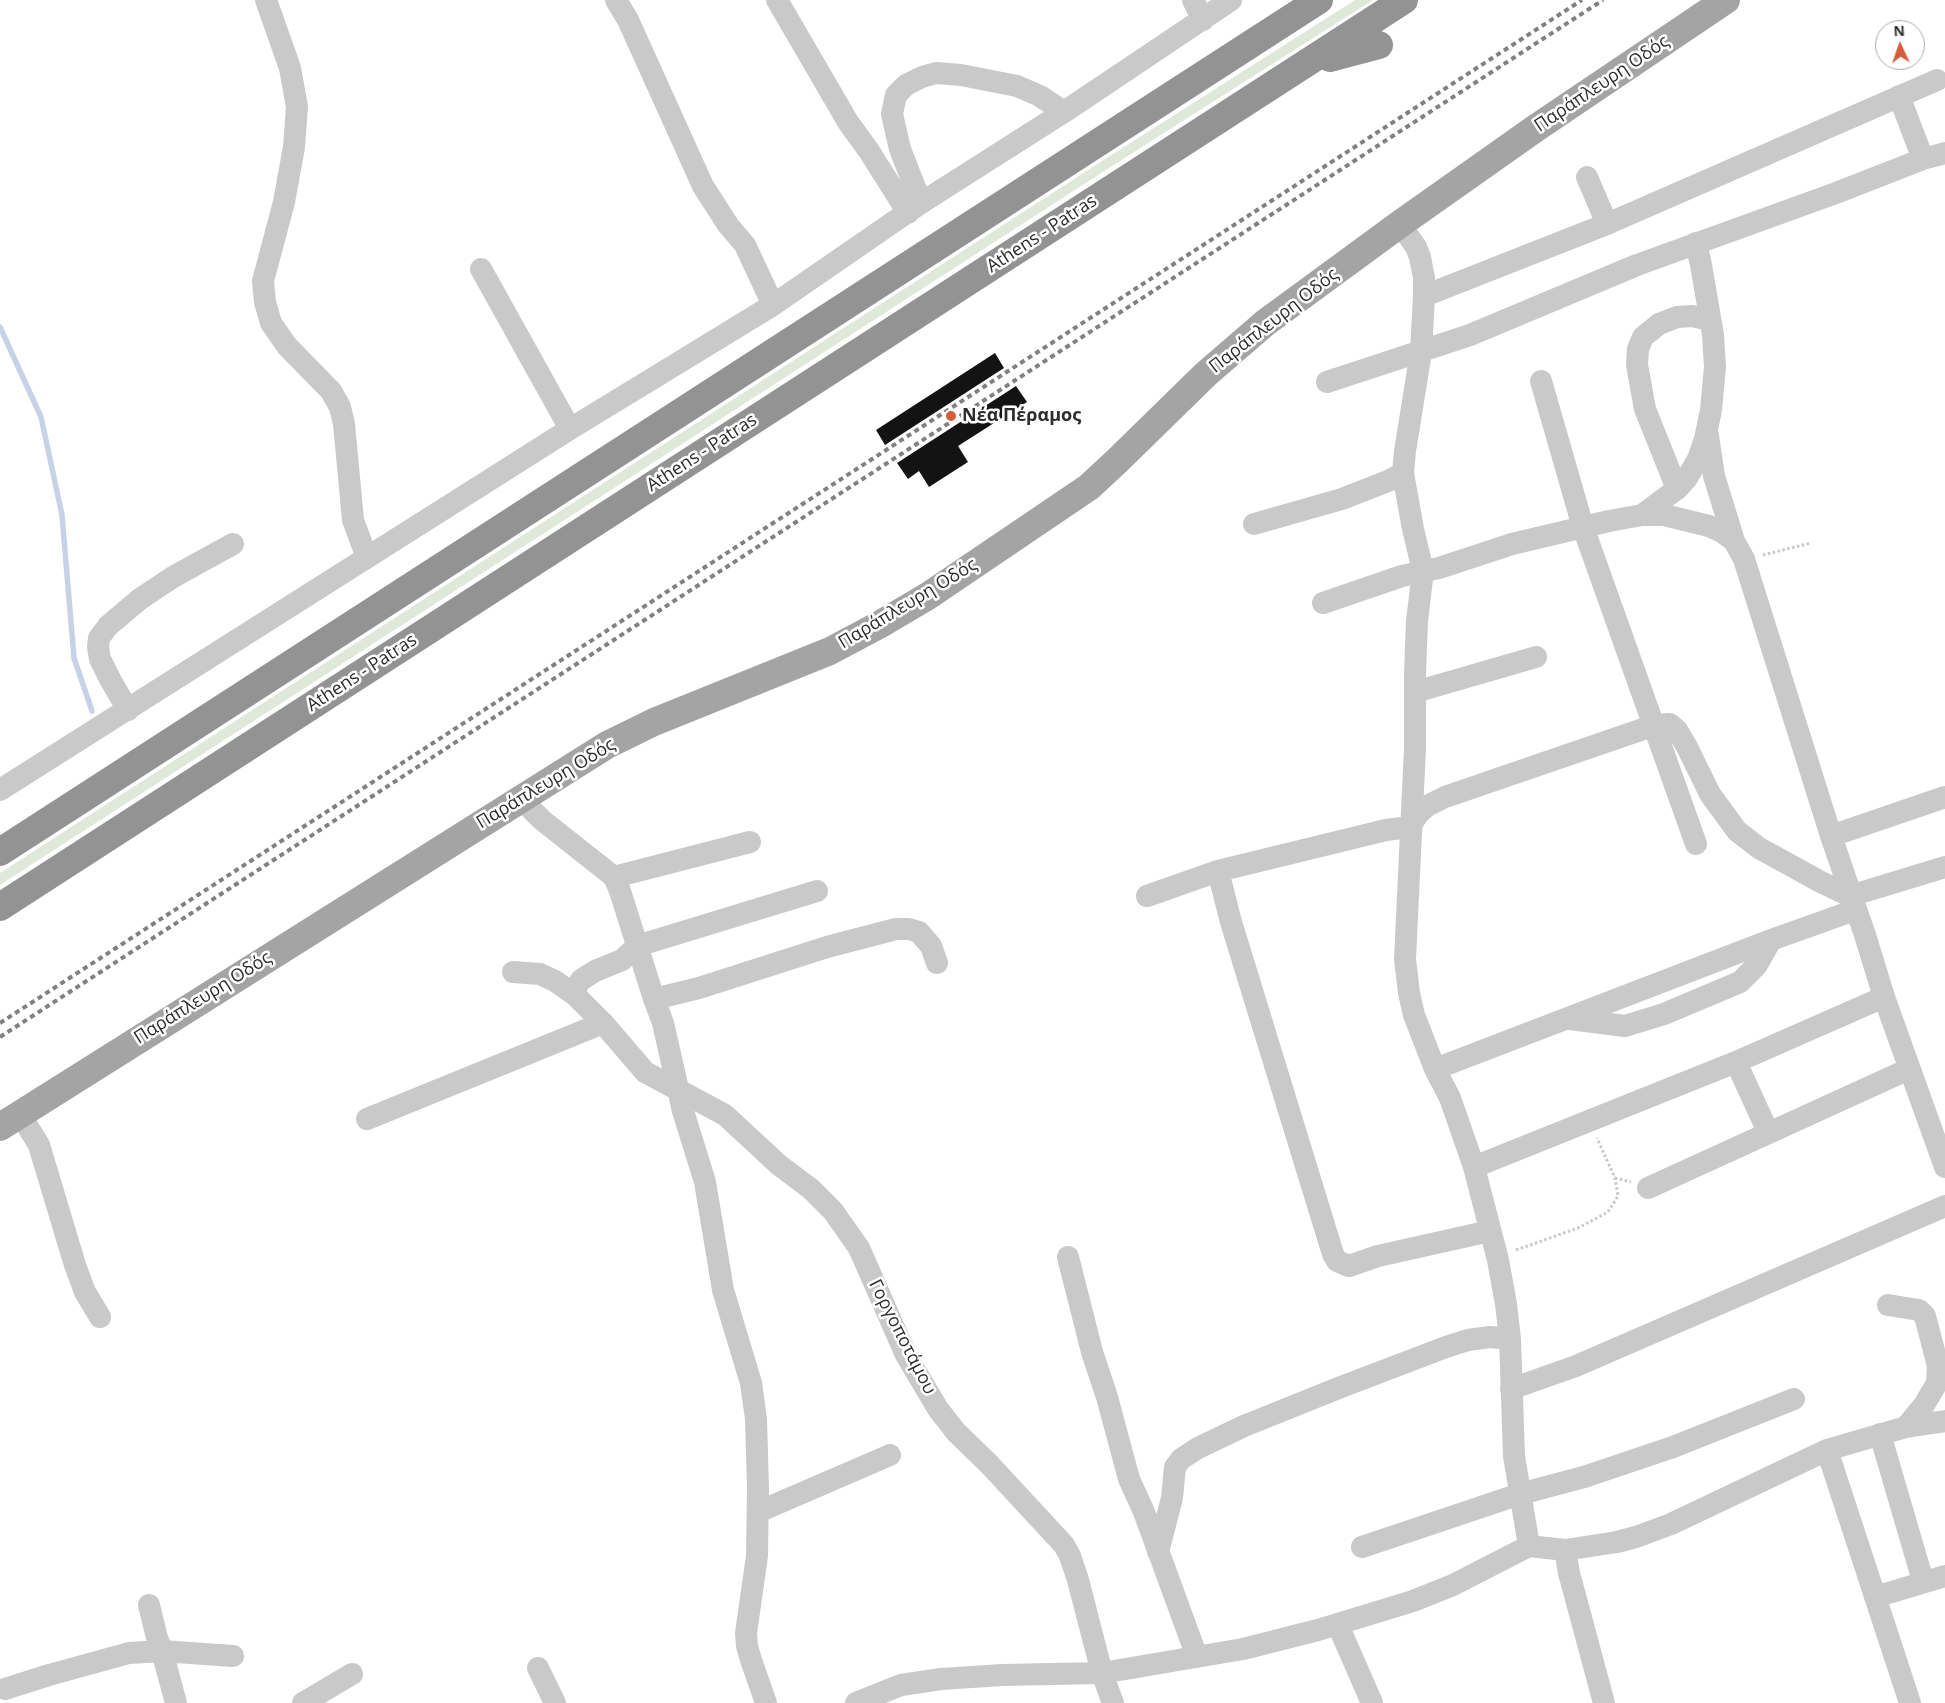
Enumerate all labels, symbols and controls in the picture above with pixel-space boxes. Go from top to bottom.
north arrow [1875,20,1925,70]
text: N [1893,21,1905,40]
street label: Παράπλευρη Οδός [1531,31,1673,137]
street label: Athens - Patras [983,190,1101,278]
street label: Παράπλευρη Οδός [1205,264,1343,378]
place label: Νέα Πέραμος [962,405,1081,427]
street label: Athens - Patras [643,409,761,497]
marker: Νέα Πέραμος [944,409,958,423]
street label: Παράπλευρη Οδός [835,554,981,654]
street label: Athens - Patras [303,629,421,717]
street label: Παράπλευρη Οδός [473,734,619,834]
street label: Παράπλευρη Οδός [130,947,276,1049]
street label: Γοργοποτάμου [864,1276,940,1398]

